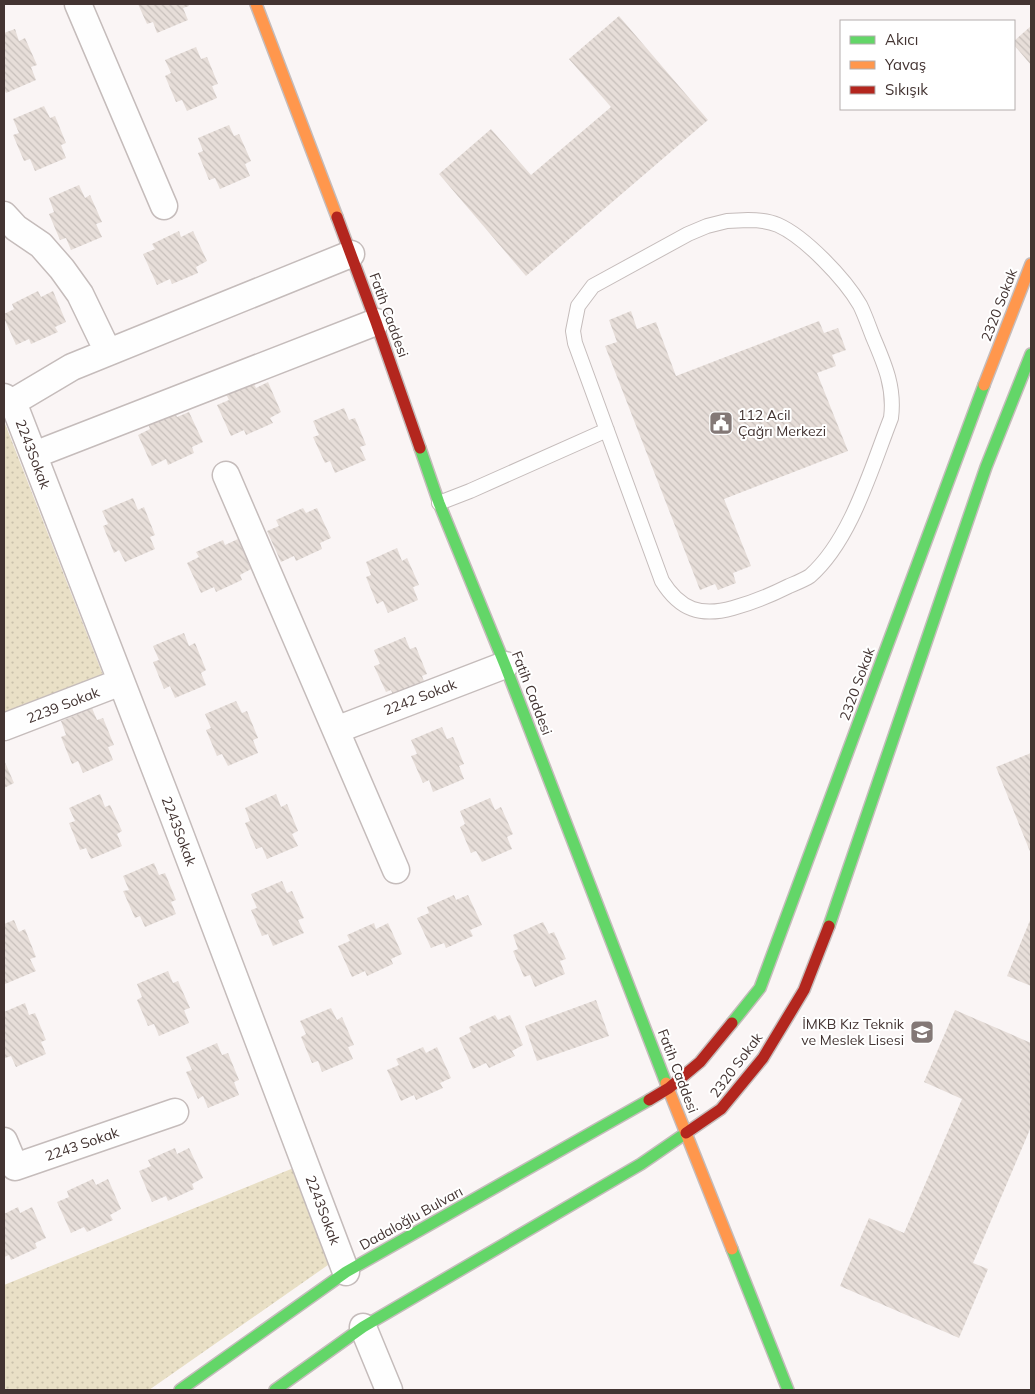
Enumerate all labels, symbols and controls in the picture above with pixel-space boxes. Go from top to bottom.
legend [840,20,1015,110]
text: Akıcı [885,30,918,49]
text: Yavaş [884,55,926,74]
text: Sıkışık [885,80,928,99]
street label: 2320 Sokak [977,265,1021,344]
street label: Fatih Caddesi [365,270,413,360]
place label: 112 Acil Çağrı Merkezi [738,406,826,440]
public building icon: 112 Acil Çağrı Merkezi [708,410,734,436]
street label: 2243Sokak [12,417,55,492]
street label: 2320 Sokak [835,644,879,723]
street label: Fatih Caddesi [508,648,556,738]
street label: 2242 Sokak [381,675,460,719]
street label: 2239 Sokak [24,683,103,727]
street label: 2243Sokak [158,794,201,869]
place label: İMKB Kız Teknik ve Meslek Lisesi [801,1015,905,1049]
school or university icon: İMKB Kız Teknik ve Meslek Lisesi [909,1019,935,1045]
street label: Fatih Caddesi [654,1026,702,1116]
street label: 2320 Sokak [706,1028,767,1101]
street label: 2243 Sokak [43,1123,122,1165]
street label: 2243Sokak [302,1173,345,1248]
street label: Dadaloğlu Bulvarı [356,1182,466,1254]

